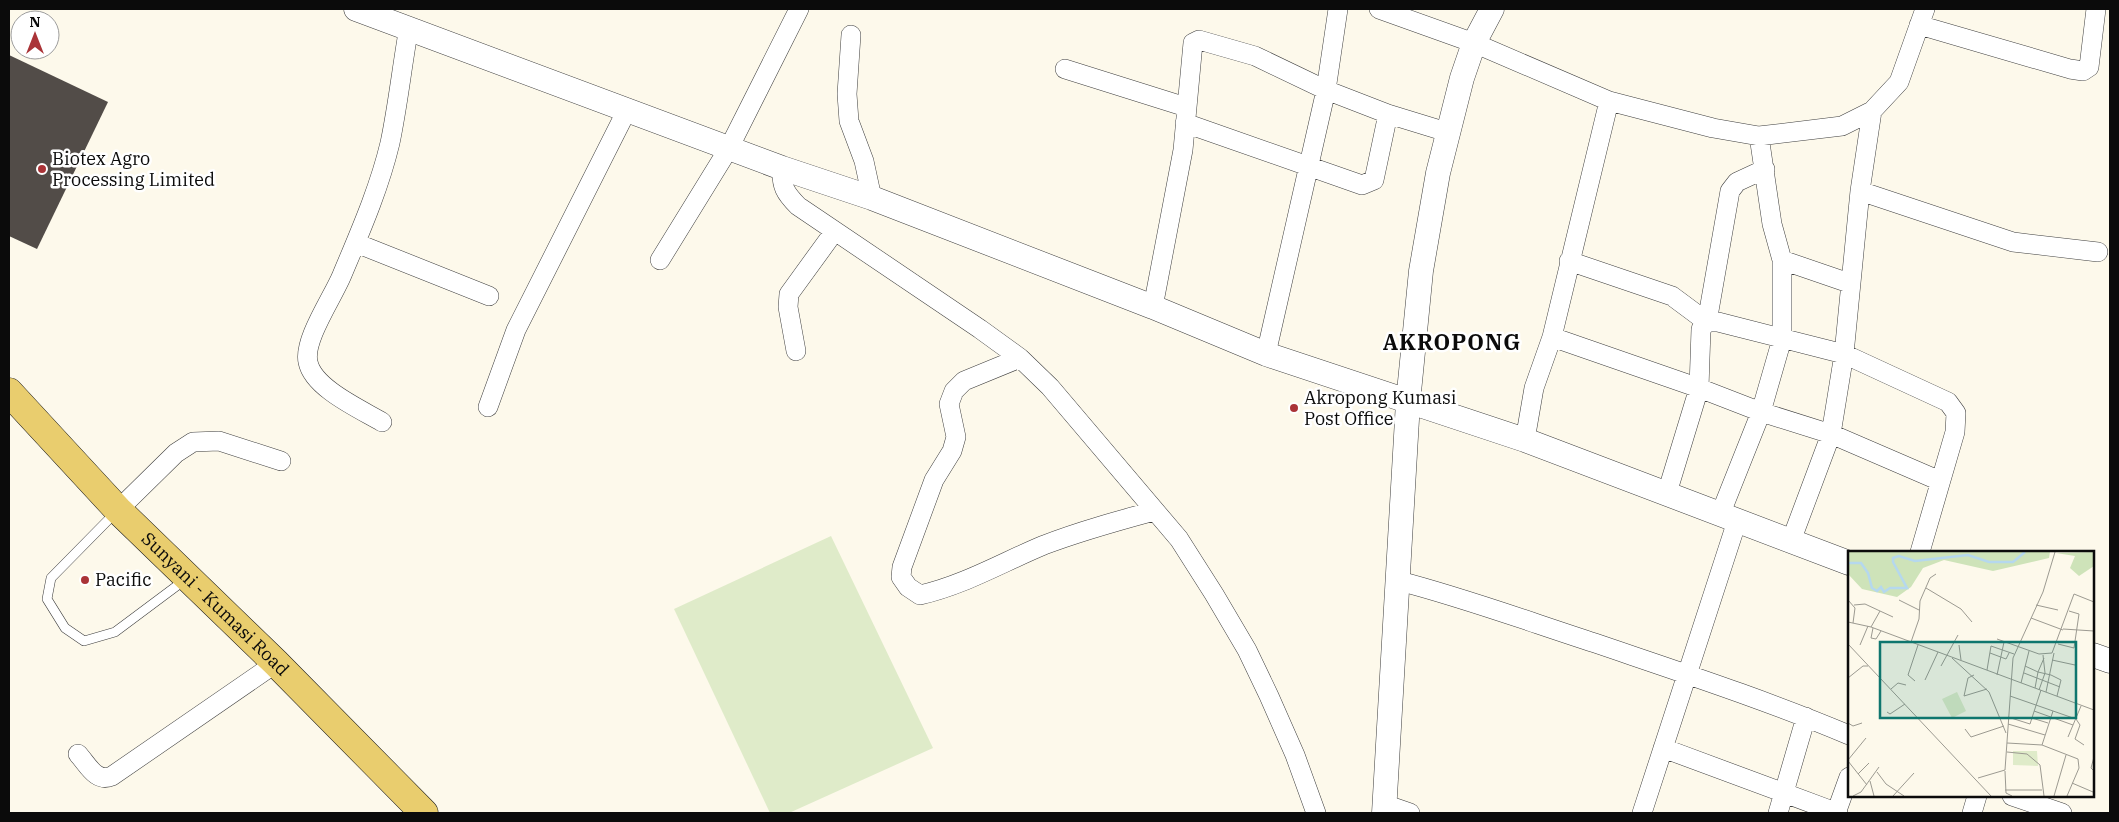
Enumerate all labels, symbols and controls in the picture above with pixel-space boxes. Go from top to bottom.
north arrow [10,10,60,60]
text: N [29,13,41,31]
place label: Biotex Agro Processing Limited [52,147,215,191]
marker: Biotex Agro Processing Limited [36,163,48,175]
district label: AKROPONG [1383,327,1521,356]
place label: Akropong Kumasi Post Office [1304,386,1457,430]
marker: Akropong Kumasi Post Office [1288,402,1300,414]
street label: Sunyani - Kumasi Road [137,527,294,681]
inset map [1848,551,2094,797]
place label: Pacific [95,568,151,591]
marker: Pacific [79,574,91,586]

